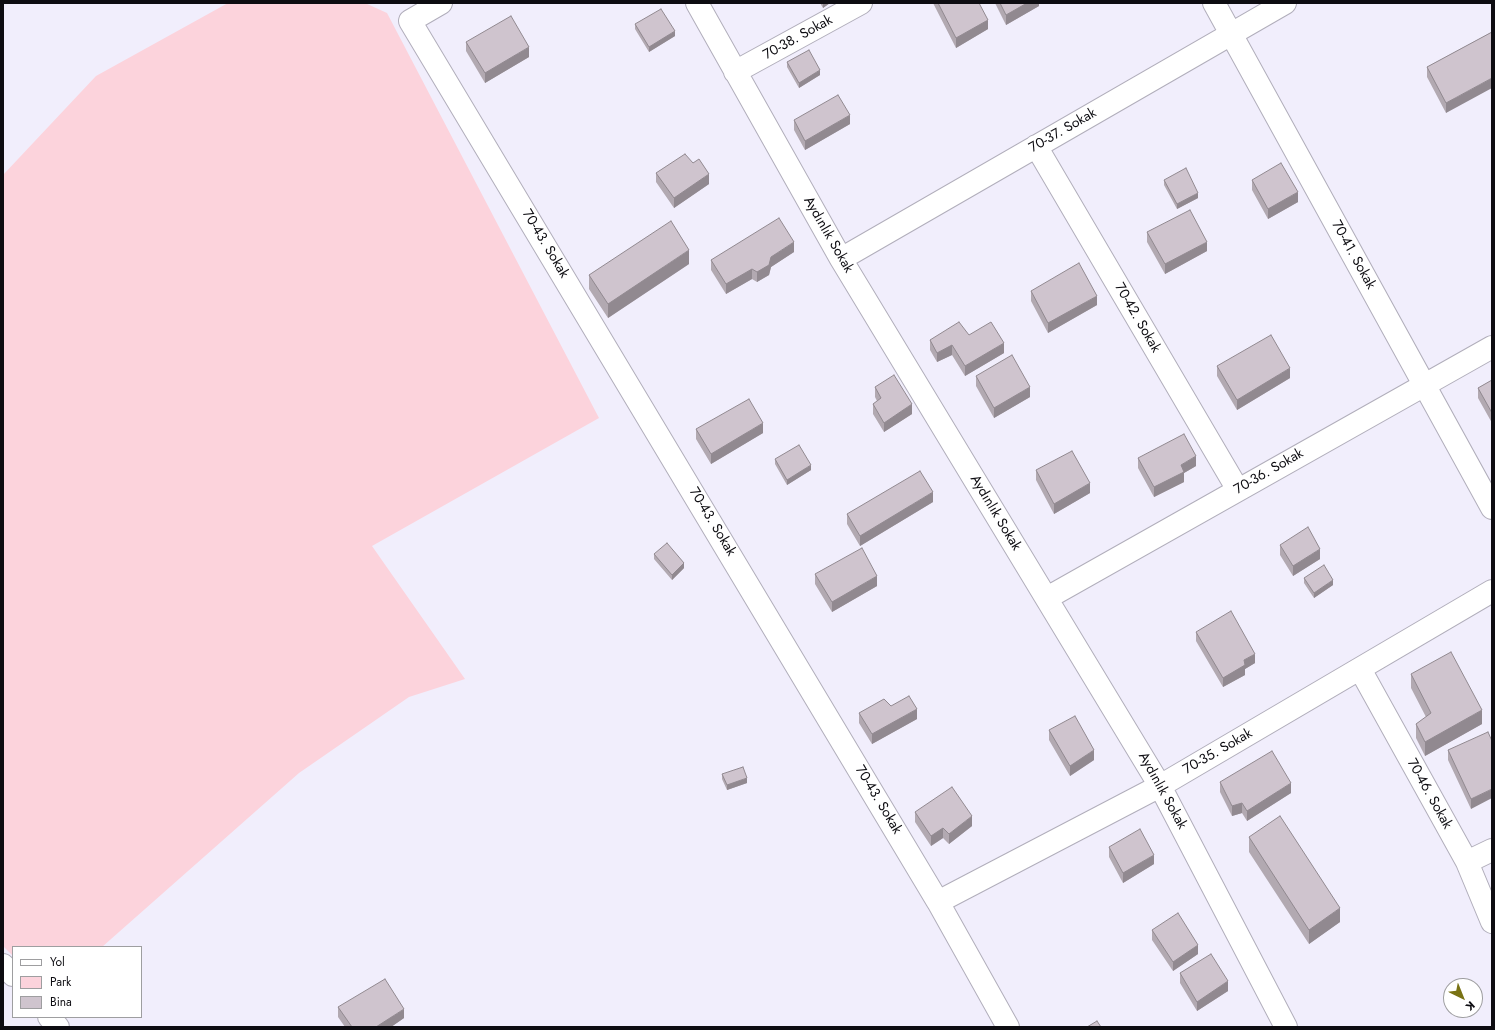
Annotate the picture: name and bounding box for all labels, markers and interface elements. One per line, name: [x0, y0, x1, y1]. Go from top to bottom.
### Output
street label: 70-38. Sokak: [760, 12, 836, 64]
street label: 70-37. Sokak: [1026, 105, 1100, 157]
street label: Aydınlık Sokak: [799, 194, 857, 276]
street label: 70-43. Sokak: [518, 207, 572, 281]
street label: 70-41. Sokak: [1327, 218, 1379, 292]
street label: 70-42. Sokak: [1110, 280, 1164, 356]
street label: 70-36. Sokak: [1231, 445, 1307, 499]
street label: Aydınlık Sokak: [966, 472, 1024, 554]
street label: 70-43. Sokak: [685, 485, 739, 559]
street label: 70-35. Sokak: [1180, 725, 1256, 779]
street label: Aydınlık Sokak: [1134, 750, 1190, 832]
street label: 70-46. Sokak: [1403, 756, 1455, 832]
street label: 70-43. Sokak: [851, 763, 905, 837]
legend: [12, 946, 142, 1018]
text: Yol: [50, 953, 65, 971]
text: Park: [50, 973, 71, 991]
north arrow: [1443, 978, 1483, 1018]
text: Bina: [50, 993, 72, 1011]
text: K: [1462, 998, 1479, 1015]

